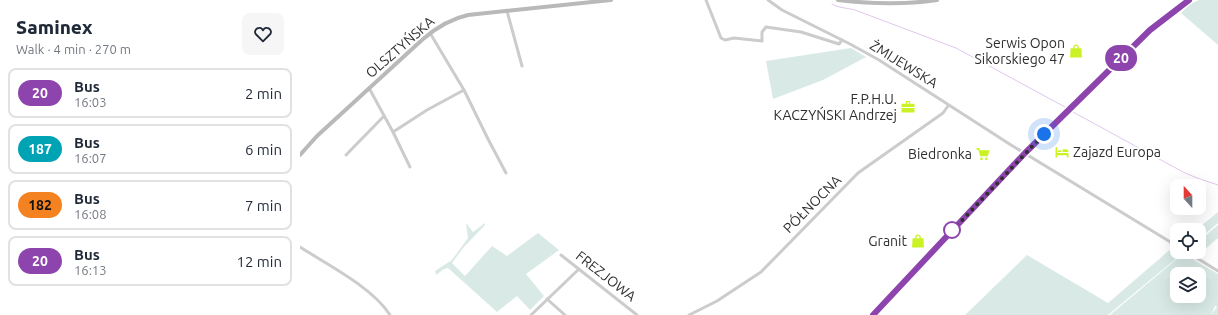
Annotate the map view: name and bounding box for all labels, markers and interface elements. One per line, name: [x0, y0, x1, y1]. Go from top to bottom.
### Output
street label: OLSZTYŃSKA: [362, 12, 437, 81]
button: heart: [242, 13, 284, 55]
text: Saminex: [16, 16, 92, 38]
place label: Serwis Opon Sikorskiego 47: [974, 35, 1065, 67]
street label: ŻMIJEWSKA: [867, 37, 941, 91]
text: Walk · 4 min · 270 m: [16, 42, 131, 56]
shop icon: Serwis Opon Sikorskiego 47: [1068, 43, 1084, 59]
line badge: 20: [1103, 45, 1139, 71]
text: 20: [1113, 50, 1129, 66]
text: Bus: [74, 78, 100, 95]
text: 20: [32, 85, 48, 101]
text: 2 min: [245, 85, 282, 102]
place label: F.P.H.U. KACZYŃSKI Andrzej: [773, 91, 897, 123]
text: 16:03: [74, 95, 107, 109]
office icon: F.P.H.U. KACZYŃSKI Andrzej: [900, 99, 916, 115]
your location: [1034, 124, 1054, 144]
text: Bus: [74, 134, 100, 151]
text: 187: [28, 141, 52, 157]
text: 6 min: [245, 141, 282, 158]
hotel icon: Zajazd Europa: [1054, 144, 1070, 160]
place label: Zajazd Europa: [1073, 144, 1161, 160]
place label: Biedronka: [908, 146, 972, 162]
supermarket icon: Biedronka: [975, 146, 991, 162]
text: 16:07: [74, 151, 107, 165]
street label: PÓŁNOCNA: [779, 171, 844, 236]
north arrow: [1170, 179, 1206, 215]
map controls: [1170, 179, 1206, 303]
text: Bus: [74, 190, 100, 207]
text: 182: [28, 197, 52, 213]
text: 7 min: [245, 197, 282, 214]
text: 16:08: [74, 207, 107, 221]
unlabelled marker: [943, 221, 961, 239]
button: locate: [1170, 223, 1206, 259]
place label: Granit: [868, 233, 907, 249]
shop icon: Granit: [910, 233, 926, 249]
text: Bus: [74, 246, 100, 263]
street label: FREZJOWA: [573, 248, 639, 304]
text: 20: [32, 253, 48, 269]
text: 12 min: [236, 253, 282, 270]
text: 16:13: [74, 263, 107, 277]
button: layers: [1170, 267, 1206, 303]

